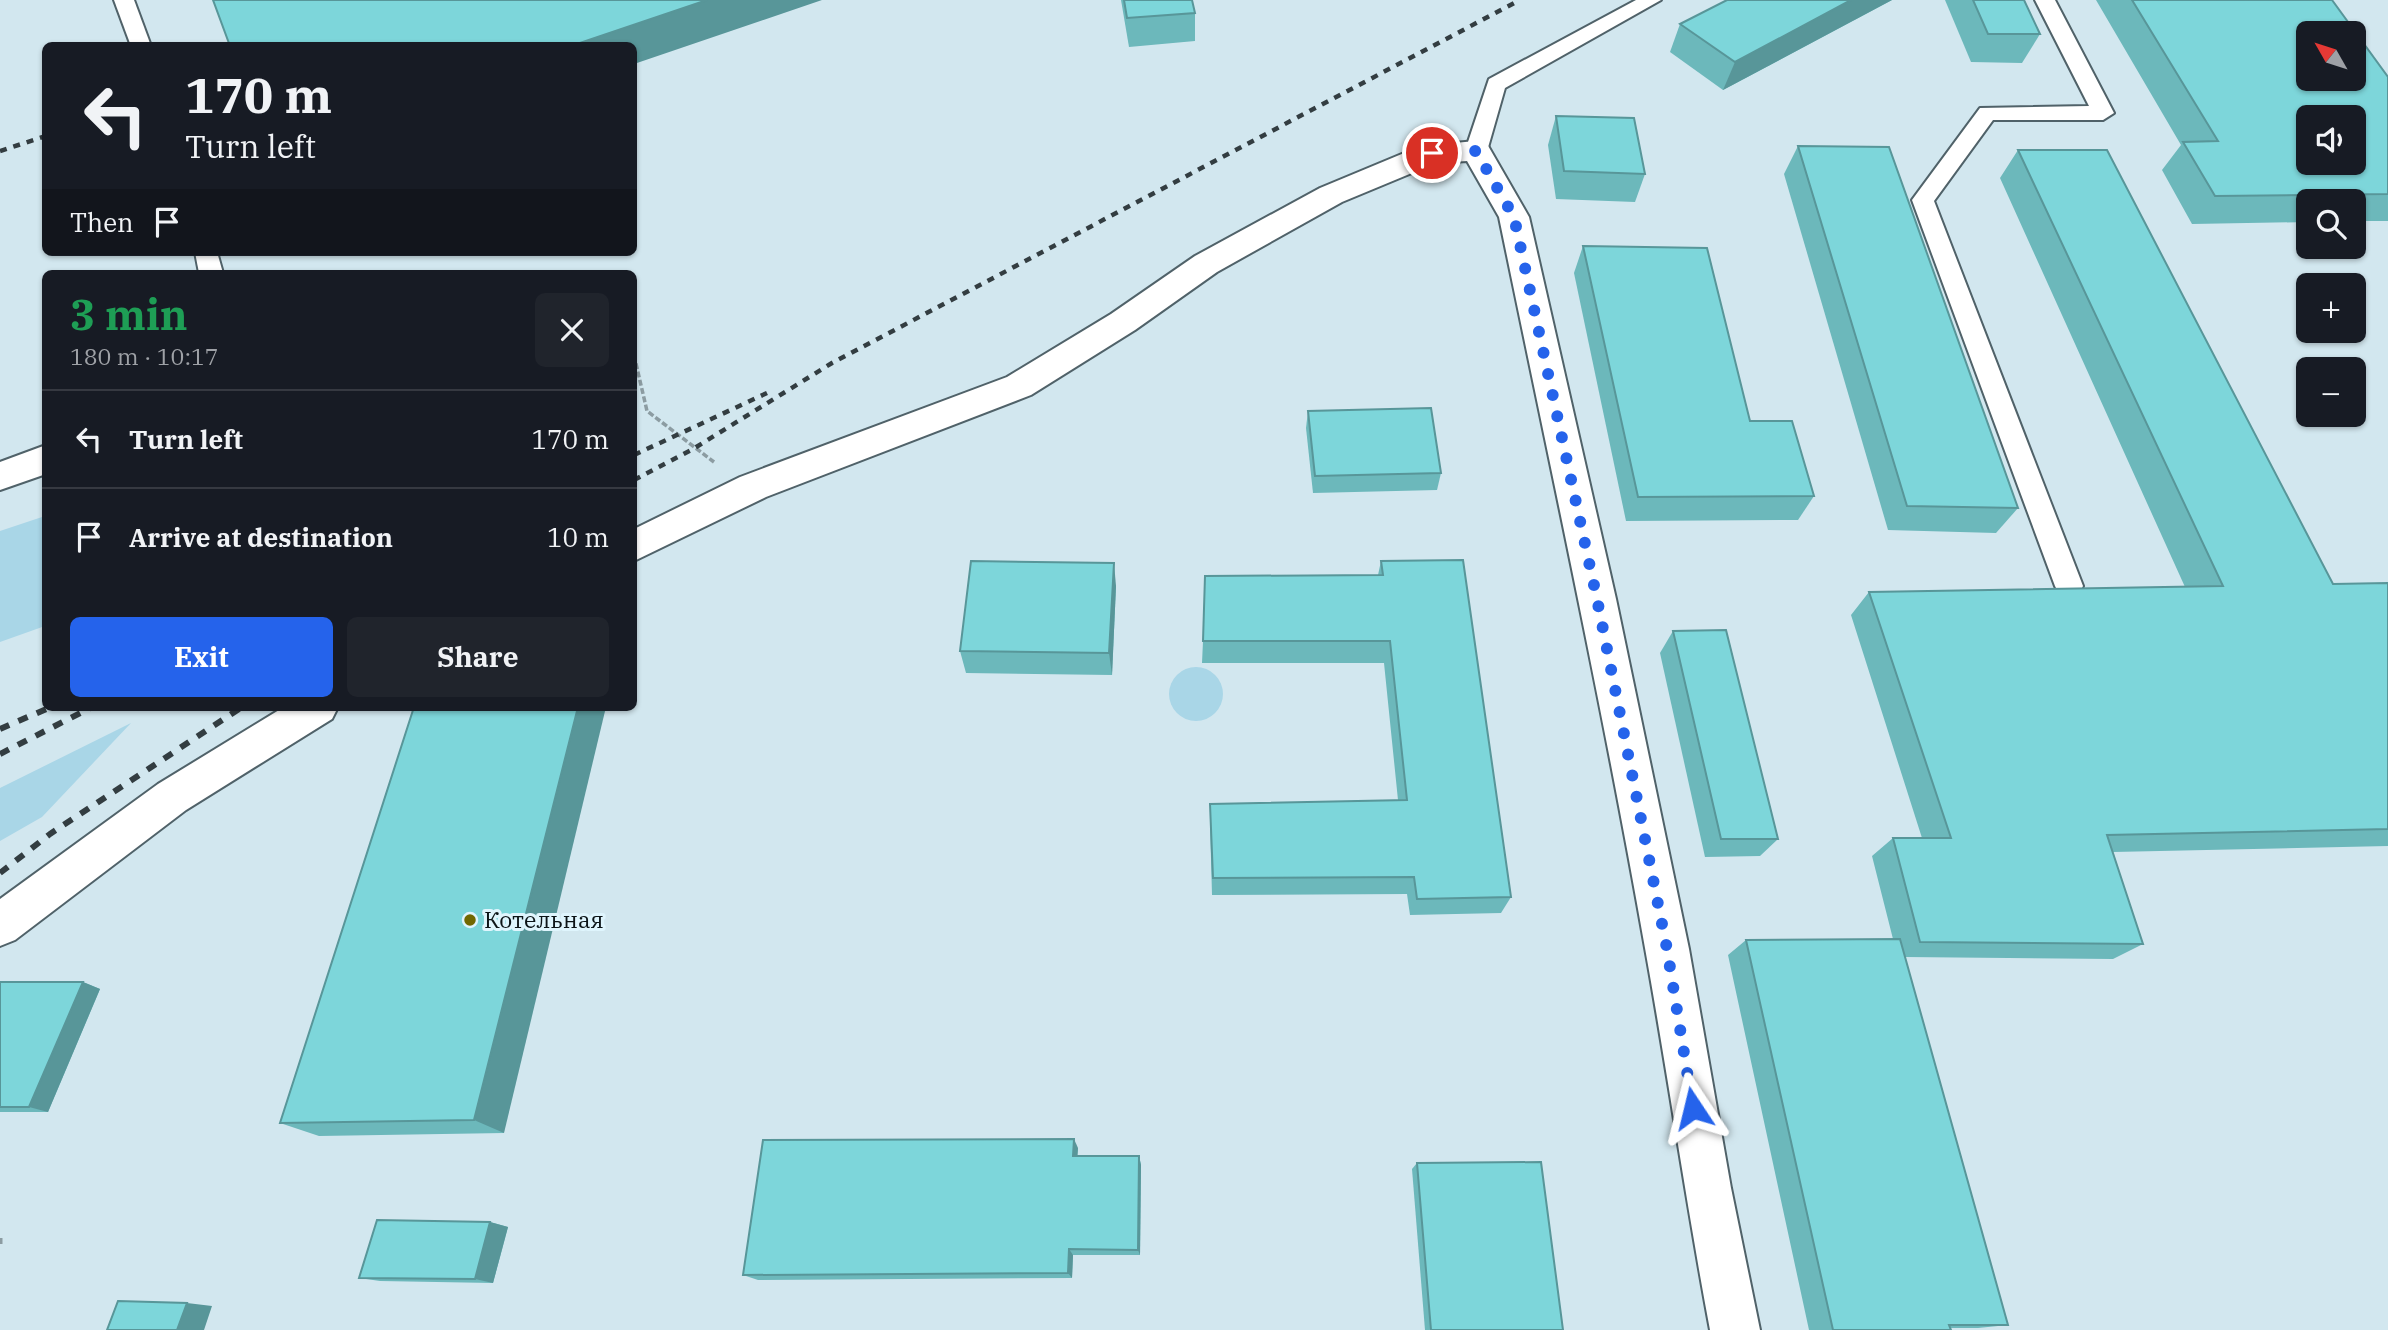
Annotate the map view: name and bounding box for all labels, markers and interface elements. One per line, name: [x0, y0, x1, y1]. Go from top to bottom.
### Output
north arrow: [2296, 21, 2366, 91]
map controls: [2296, 21, 2366, 427]
text: 170 m: [185, 63, 332, 126]
icon: left: [70, 70, 161, 161]
button: sound: [2296, 105, 2366, 175]
pin: [1402, 123, 1462, 183]
text: Turn left: [185, 125, 316, 167]
icon: arrive: [1413, 134, 1451, 172]
button: search: [2296, 189, 2366, 259]
icon: arrive: [148, 203, 186, 241]
text: Then: [70, 205, 134, 239]
button: +: [2296, 273, 2366, 343]
text: 3 min: [70, 287, 188, 342]
button: close: [535, 293, 609, 367]
text: 180 m · 10:17: [70, 341, 219, 371]
button: −: [2296, 357, 2366, 427]
icon: left: [70, 420, 108, 458]
text: Turn left: [129, 422, 243, 456]
text: 170 m: [531, 422, 609, 456]
icon: arrive: [70, 518, 108, 556]
text: Arrive at destination: [129, 520, 393, 554]
text: 10 m: [547, 520, 609, 554]
button: Exit: [70, 617, 333, 697]
button: Share: [347, 617, 609, 697]
place label: Котельная: [484, 904, 604, 934]
marker: Котельная: [462, 912, 478, 928]
position arrow: [1656, 1071, 1730, 1145]

